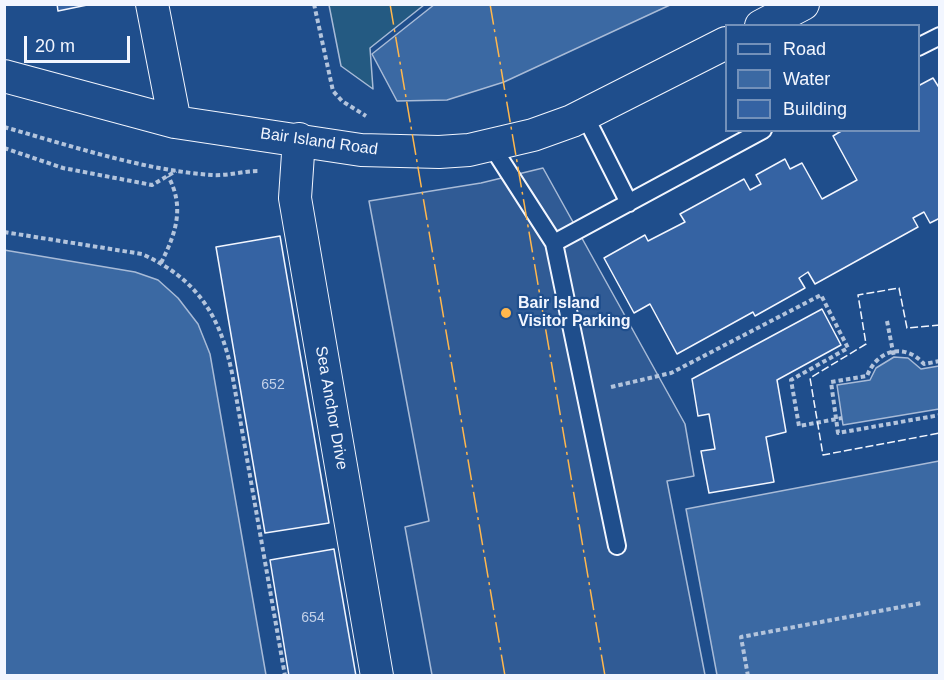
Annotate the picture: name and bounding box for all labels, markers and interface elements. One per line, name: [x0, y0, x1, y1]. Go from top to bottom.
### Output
scale bar: [27, 24, 134, 62]
legend: [725, 24, 920, 132]
text: 20 m: [35, 36, 75, 56]
text: Road: [783, 39, 826, 59]
text: Water: [783, 69, 830, 89]
text: Building: [783, 99, 847, 119]
street label: Bair Island Road: [259, 124, 379, 160]
place label: Bair Island Visitor Parking: [518, 294, 631, 332]
marker: Bair Island Visitor Parking: [499, 306, 513, 320]
street label: Sea Anchor Drive: [311, 345, 351, 471]
house number: 652: [261, 377, 285, 393]
house number: 654: [301, 610, 325, 626]

